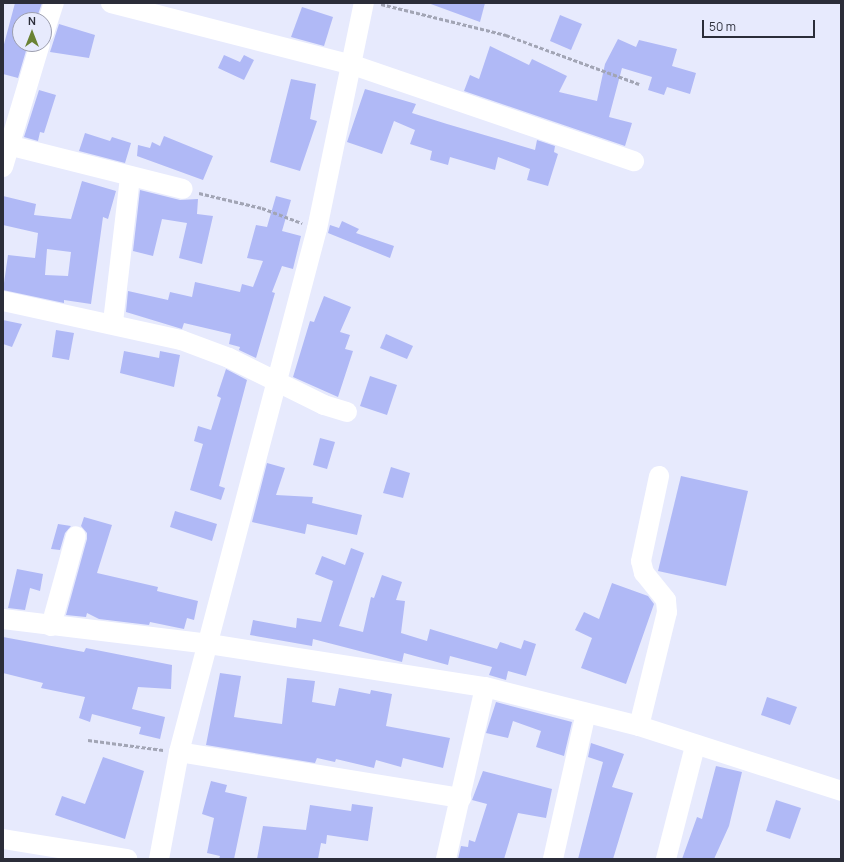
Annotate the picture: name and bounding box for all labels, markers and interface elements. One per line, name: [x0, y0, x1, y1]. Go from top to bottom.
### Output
north arrow: [12, 12, 52, 52]
scale bar: [704, 12, 817, 38]
text: N: [28, 13, 36, 28]
text: 50 m: [709, 18, 736, 35]

